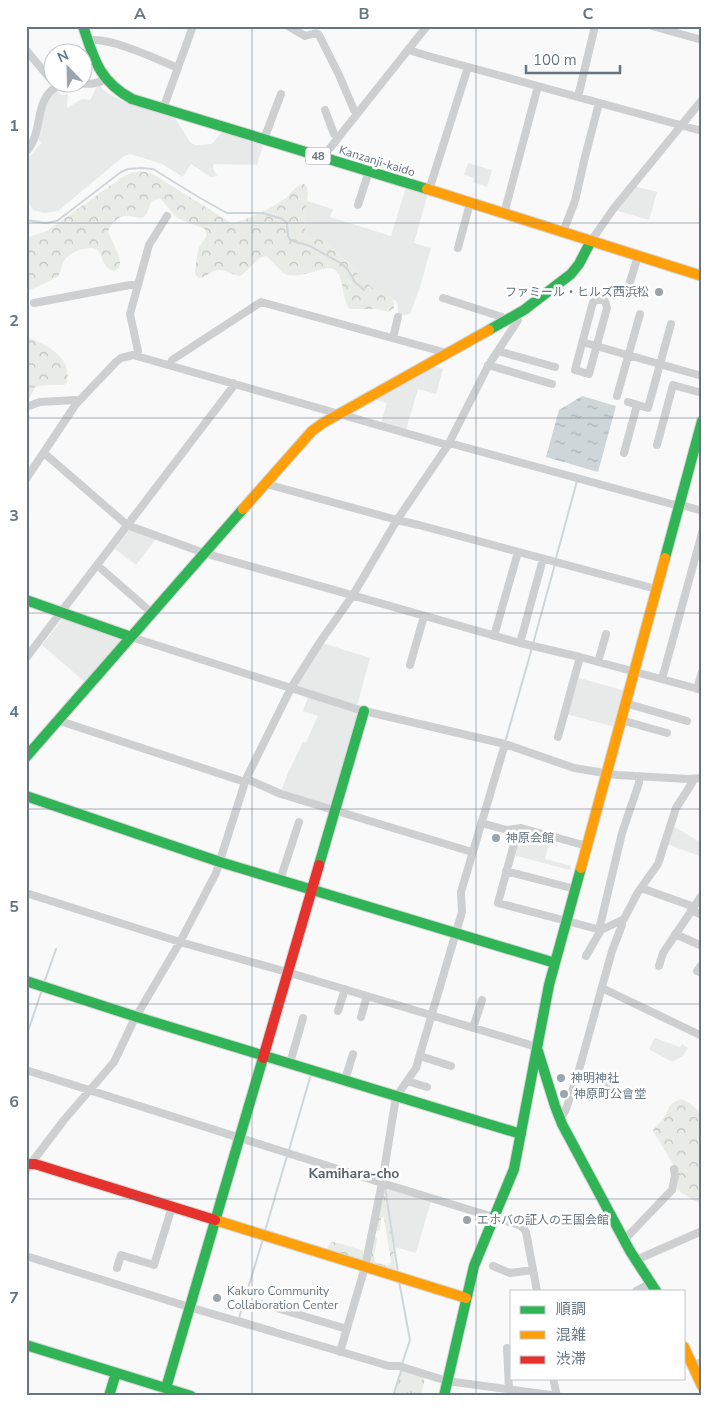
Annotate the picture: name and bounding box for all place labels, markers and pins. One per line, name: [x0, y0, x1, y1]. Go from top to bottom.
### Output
place label: ファミール・ヒルズ西浜松: [505, 284, 649, 300]
marker: ファミール・ヒルズ西浜松: [653, 286, 665, 298]
place label: 神原会館: [506, 830, 554, 846]
marker: 神原会館: [490, 832, 502, 844]
place label: 神明神社: [571, 1070, 619, 1086]
marker: 神明神社: [555, 1072, 567, 1084]
place label: 神原町公會堂: [574, 1086, 646, 1102]
marker: 神原町公會堂: [558, 1088, 570, 1100]
place label: エホバの証人の王国会館: [477, 1212, 609, 1228]
marker: エホバの証人の王国会館: [461, 1214, 473, 1226]
place label: Kakuro Community Collaboration Center: [227, 1283, 339, 1313]
marker: Kakuro Community Collaboration Center: [211, 1292, 223, 1304]

